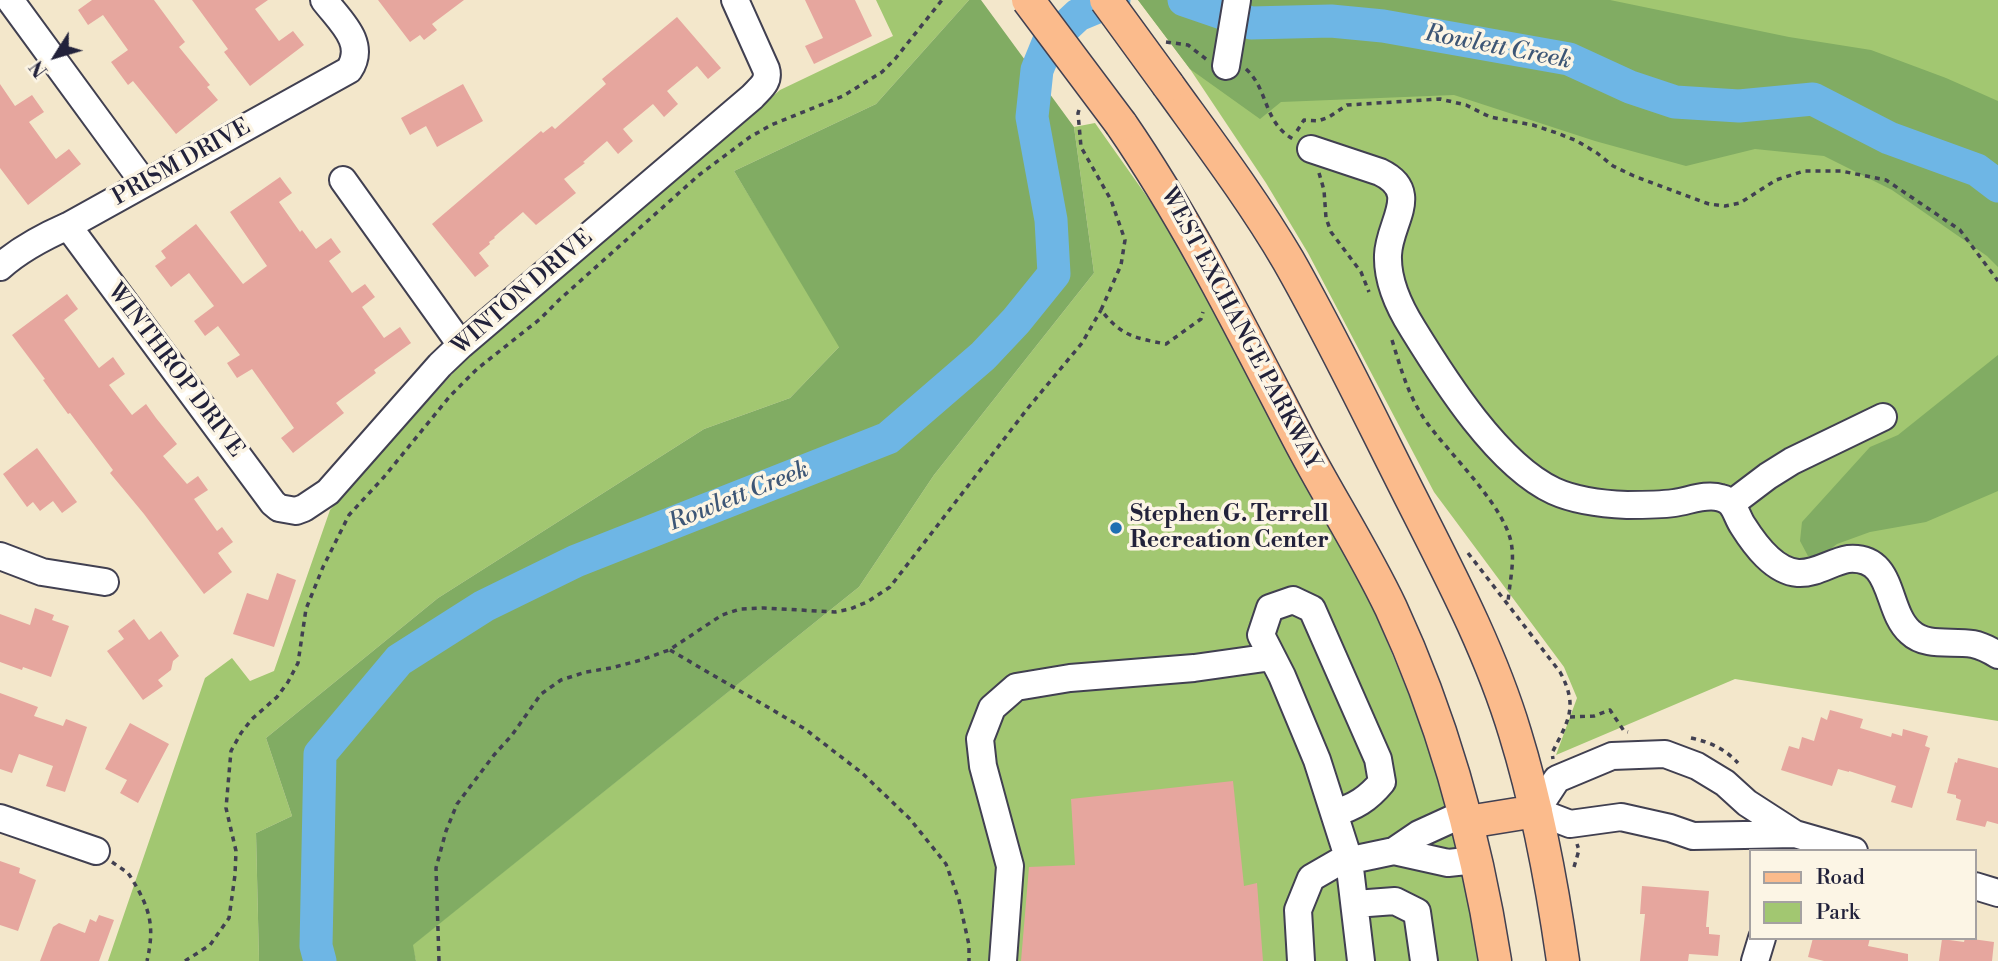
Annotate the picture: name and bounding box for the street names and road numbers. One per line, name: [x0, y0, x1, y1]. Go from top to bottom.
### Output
street label: PRISM DRIVE: [108, 114, 256, 212]
street label: WEST EXCHANGE PARKWAY: [1154, 183, 1326, 475]
street label: WINTON DRIVE: [447, 224, 599, 362]
street label: WINTHROP DRIVE: [101, 279, 249, 463]

